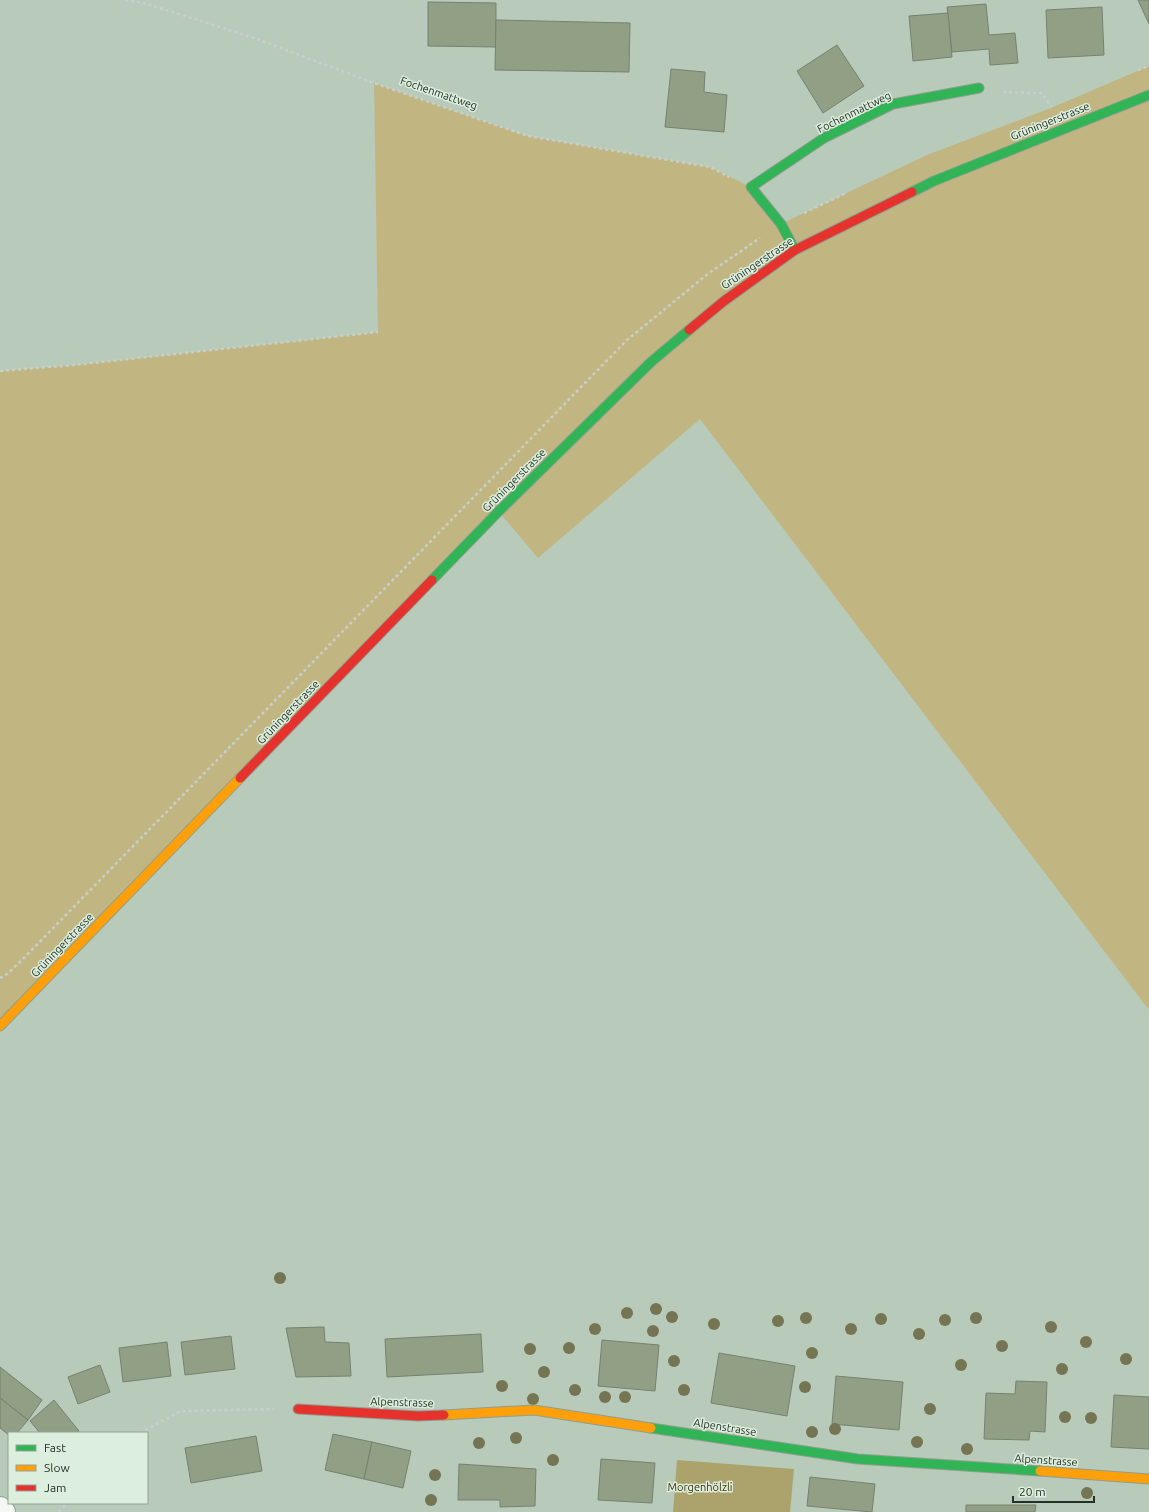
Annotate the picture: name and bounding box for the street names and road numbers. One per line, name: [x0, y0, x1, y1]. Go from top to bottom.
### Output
street label: Fochenmattweg: [399, 74, 479, 112]
street label: Fochenmattweg: [815, 89, 893, 135]
street label: Grüningerstrasse: [1009, 100, 1091, 142]
street label: Grüningerstrasse: [719, 235, 795, 291]
street label: Grüningerstrasse: [480, 446, 548, 514]
street label: Grüningerstrasse: [254, 678, 322, 746]
street label: Grüningerstrasse: [28, 911, 96, 979]
street label: Alpenstrasse: [370, 1395, 434, 1409]
street label: Alpenstrasse: [693, 1416, 757, 1438]
street label: Alpenstrasse: [1014, 1452, 1078, 1468]

